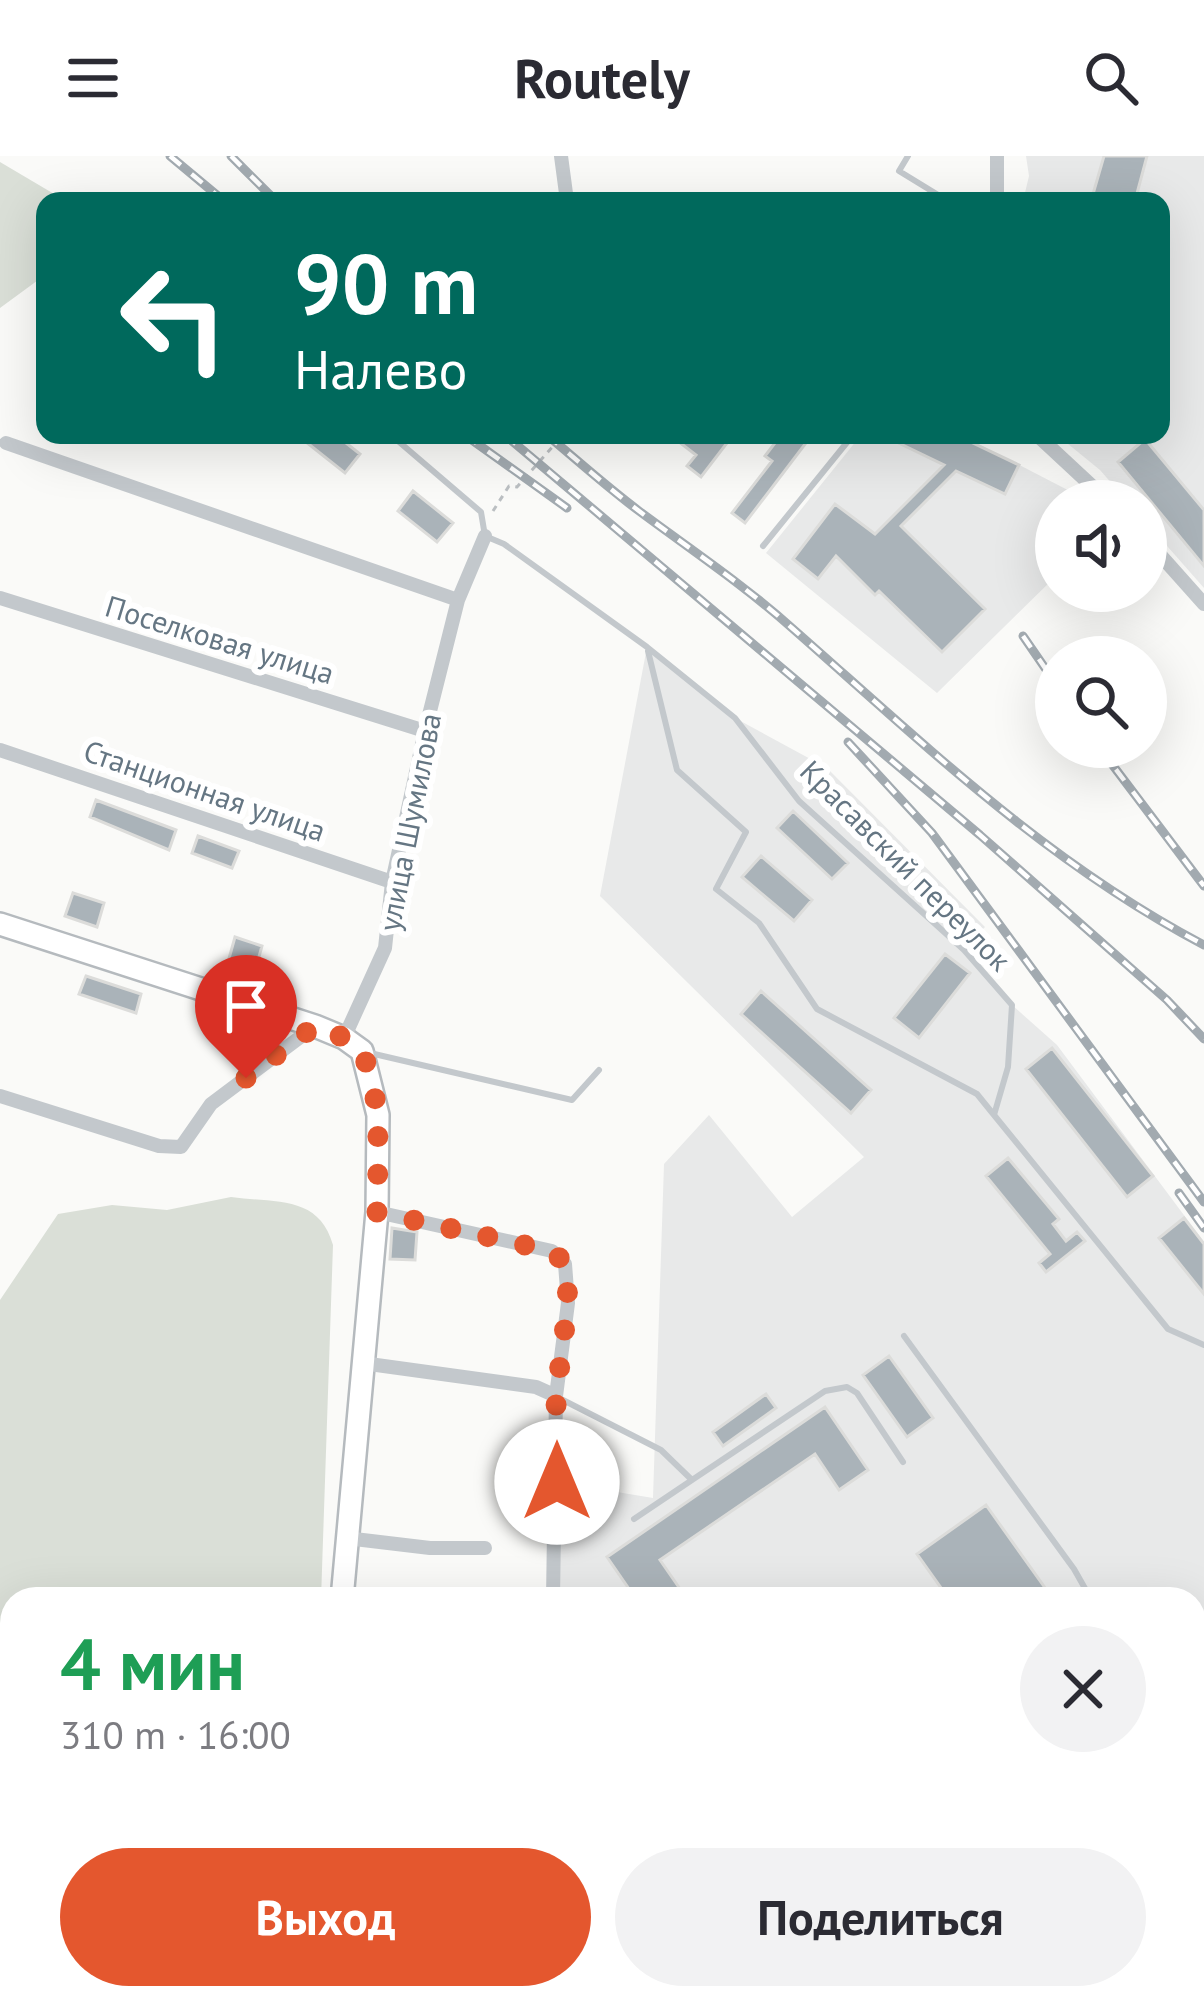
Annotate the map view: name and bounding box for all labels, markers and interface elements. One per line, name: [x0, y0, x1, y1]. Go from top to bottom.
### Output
text: Routely: [514, 43, 690, 113]
icon: menu: [60, 45, 126, 111]
icon: search: [1078, 45, 1144, 111]
text: 90 m: [294, 228, 478, 337]
icon: left: [96, 240, 252, 396]
text: Налево: [294, 334, 468, 404]
map controls: [1035, 480, 1167, 768]
button: sound: [1035, 480, 1167, 612]
street label: Поселковая улица: [101, 586, 339, 692]
button: search: [1035, 636, 1167, 768]
street label: улица Шумилова: [369, 710, 449, 934]
street label: Станционная улица: [79, 730, 331, 850]
street label: Красавский переулок: [792, 751, 1020, 979]
pin: [195, 955, 297, 1078]
icon: arrive: [213, 973, 279, 1039]
position arrow: [494, 1419, 620, 1545]
text: 4 мин: [60, 1617, 245, 1710]
button: close: [1020, 1626, 1146, 1752]
text: 310 m · 16:00: [60, 1709, 291, 1760]
button: Выход: [60, 1848, 591, 1986]
button: Поделиться: [615, 1848, 1146, 1986]

